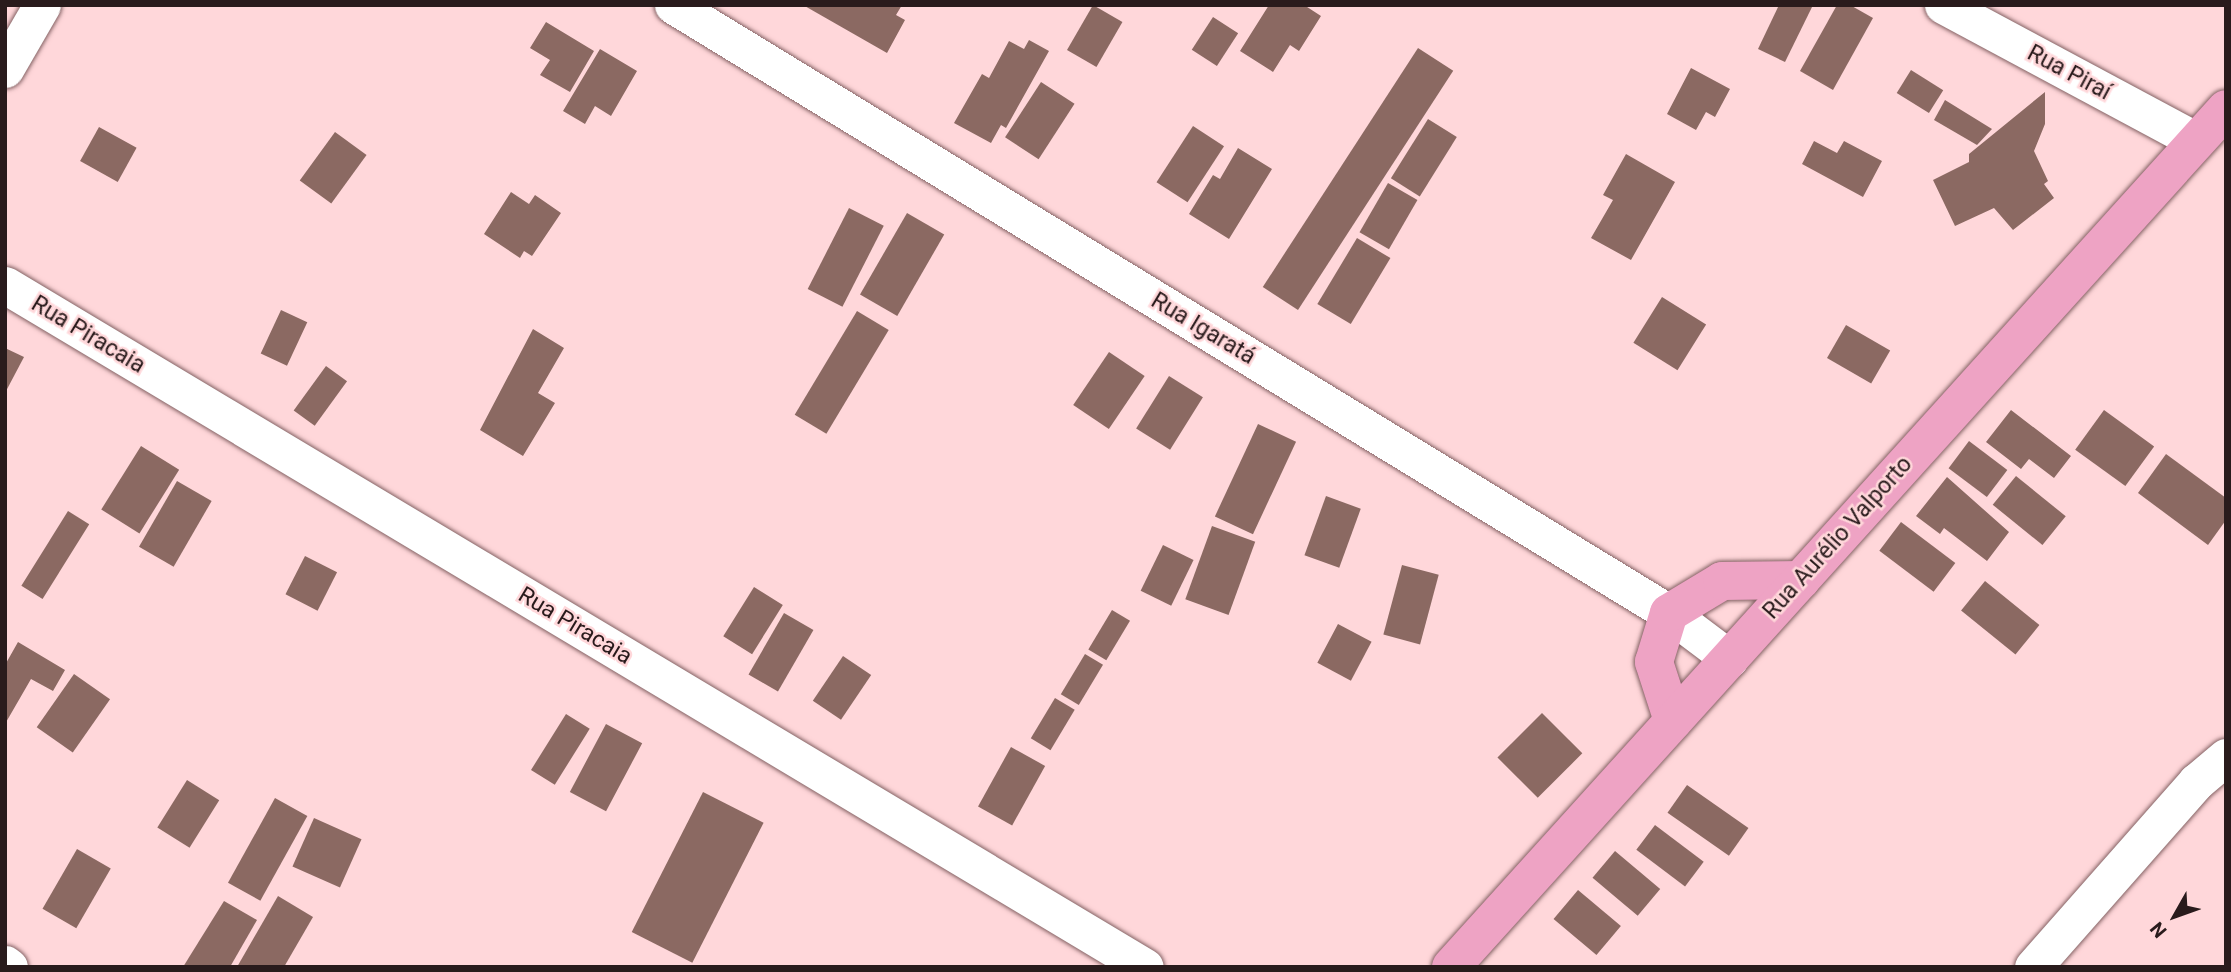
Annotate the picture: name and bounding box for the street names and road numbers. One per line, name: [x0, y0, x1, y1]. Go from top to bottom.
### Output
street label: Rua Piraí: [2022, 40, 2116, 106]
street label: Rua Igaratá: [1146, 287, 1260, 371]
street label: Rua Piracaia: [26, 290, 150, 380]
street label: Rua Aurélio Valporto: [1758, 451, 1918, 625]
street label: Rua Piracaia: [513, 581, 637, 671]

